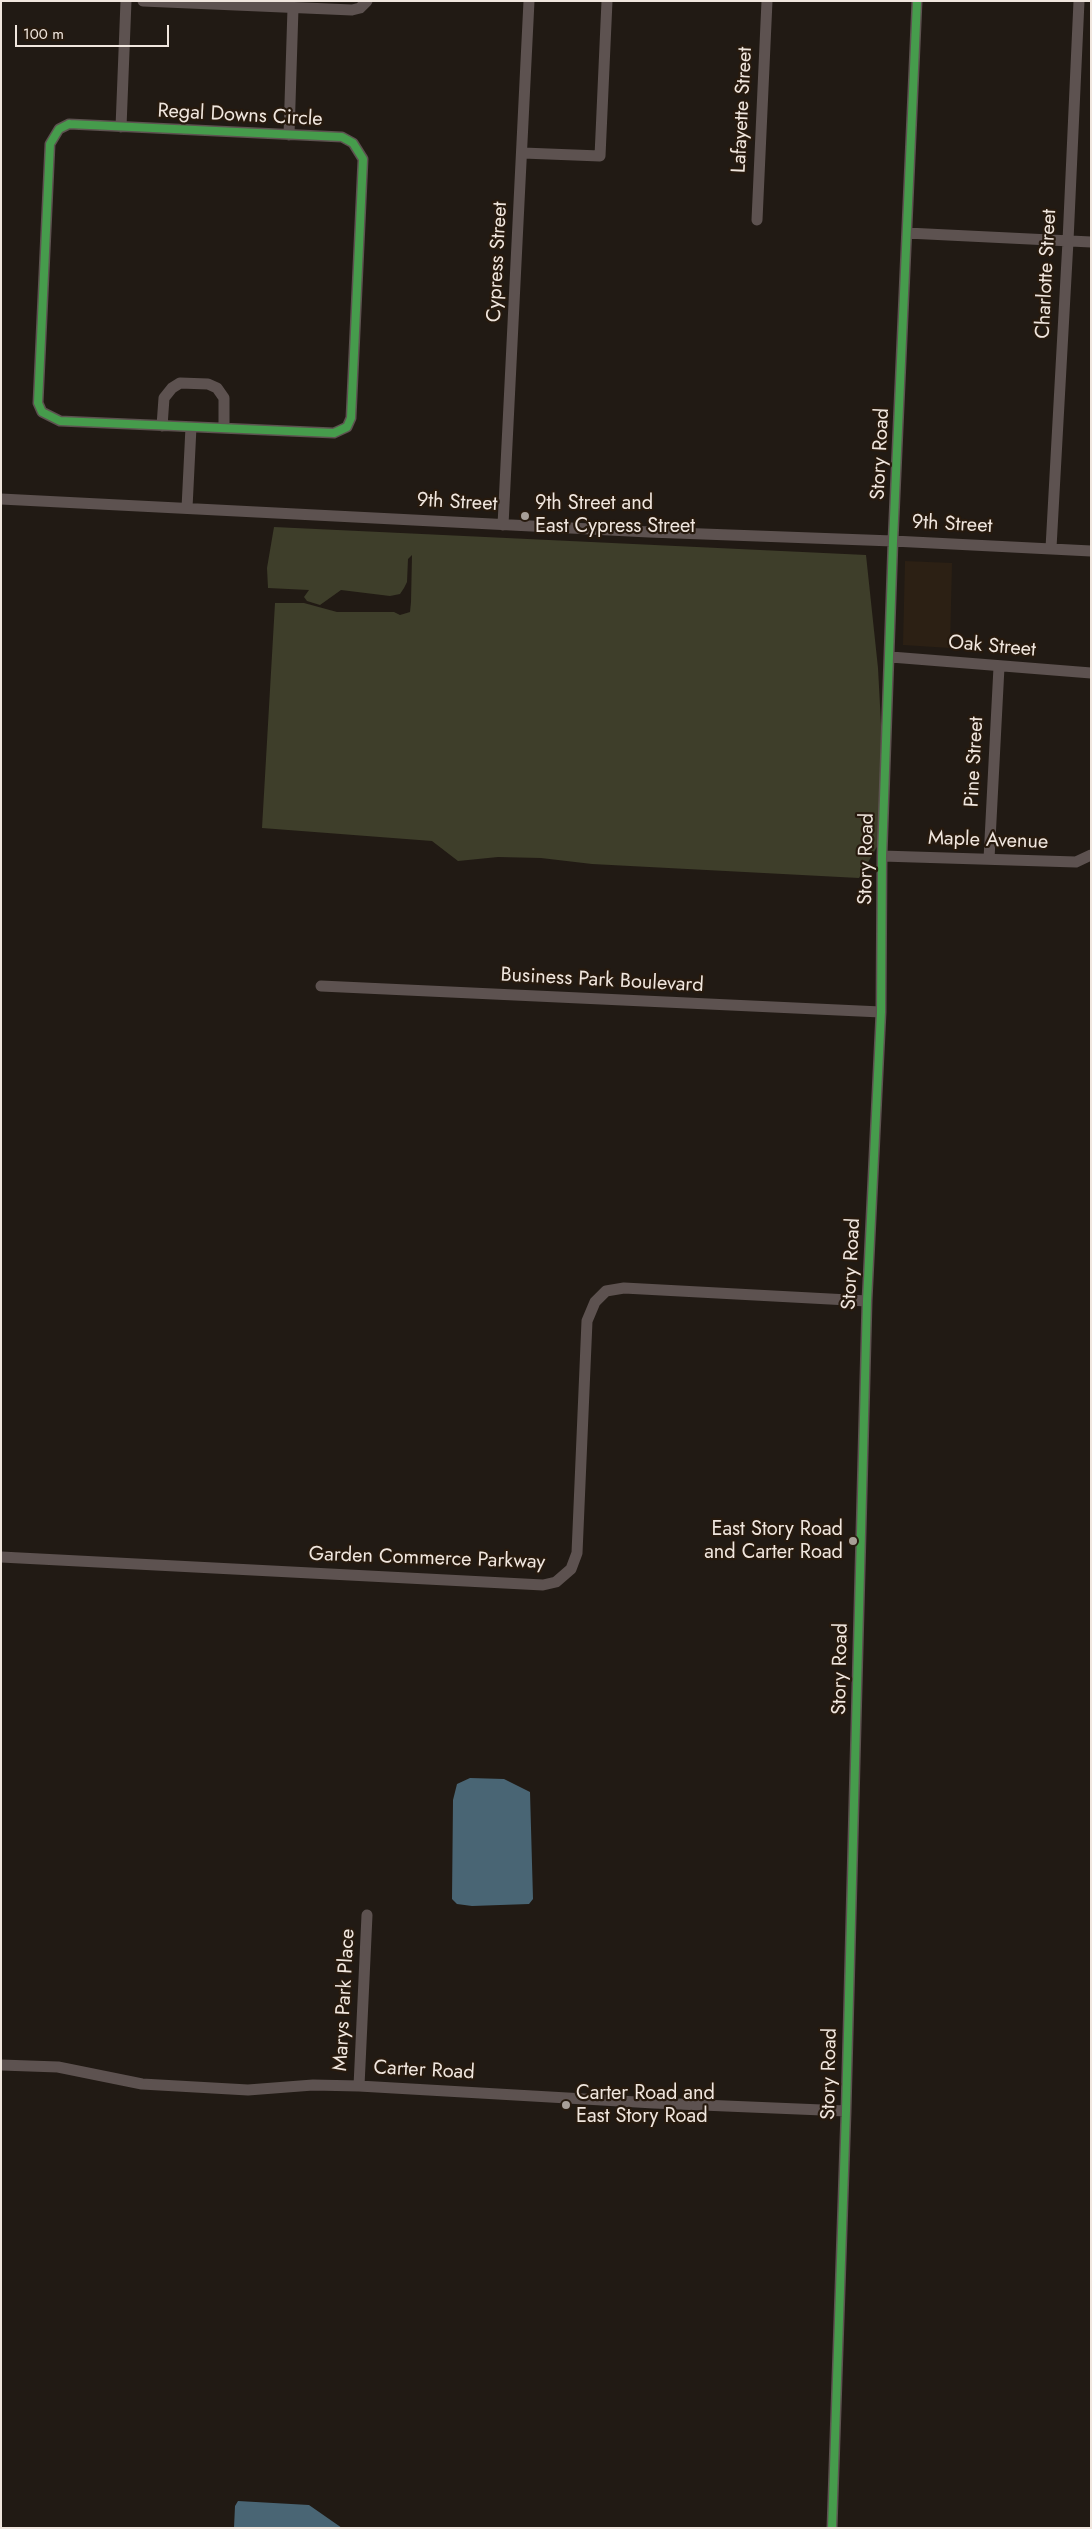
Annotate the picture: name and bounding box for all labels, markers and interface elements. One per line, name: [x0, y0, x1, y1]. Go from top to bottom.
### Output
scale bar: [18, 15, 171, 47]
text: 100 m: [23, 23, 64, 45]
street label: Lafayette Street: [728, 46, 758, 174]
street label: Regal Downs Circle: [157, 100, 323, 132]
street label: Cypress Street: [483, 201, 513, 323]
street label: Charlotte Street: [1032, 209, 1062, 339]
street label: Story Road: [867, 407, 895, 501]
street label: 9th Street: [416, 489, 498, 517]
place label: 9th Street and East Cypress Street: [535, 492, 695, 539]
marker: 9th Street and East Cypress Street: [519, 510, 531, 522]
street label: 9th Street: [911, 511, 993, 539]
street label: Oak Street: [947, 631, 1037, 663]
street label: Pine Street: [961, 716, 989, 808]
street label: Story Road: [854, 813, 880, 905]
street label: Maple Avenue: [927, 827, 1049, 855]
street label: Business Park Boulevard: [500, 964, 704, 998]
street label: Story Road: [838, 1217, 866, 1311]
place label: East Story Road and Carter Road: [704, 1518, 843, 1565]
marker: East Story Road and Carter Road: [847, 1535, 859, 1547]
street label: Garden Commerce Parkway: [308, 1543, 546, 1575]
street label: Story Road: [828, 1623, 854, 1715]
street label: Marys Park Place: [329, 1928, 361, 2072]
street label: Story Road: [817, 2028, 843, 2120]
street label: Carter Road: [373, 2056, 475, 2086]
place label: Carter Road and East Story Road: [576, 2082, 715, 2129]
marker: Carter Road and East Story Road: [560, 2099, 572, 2111]

